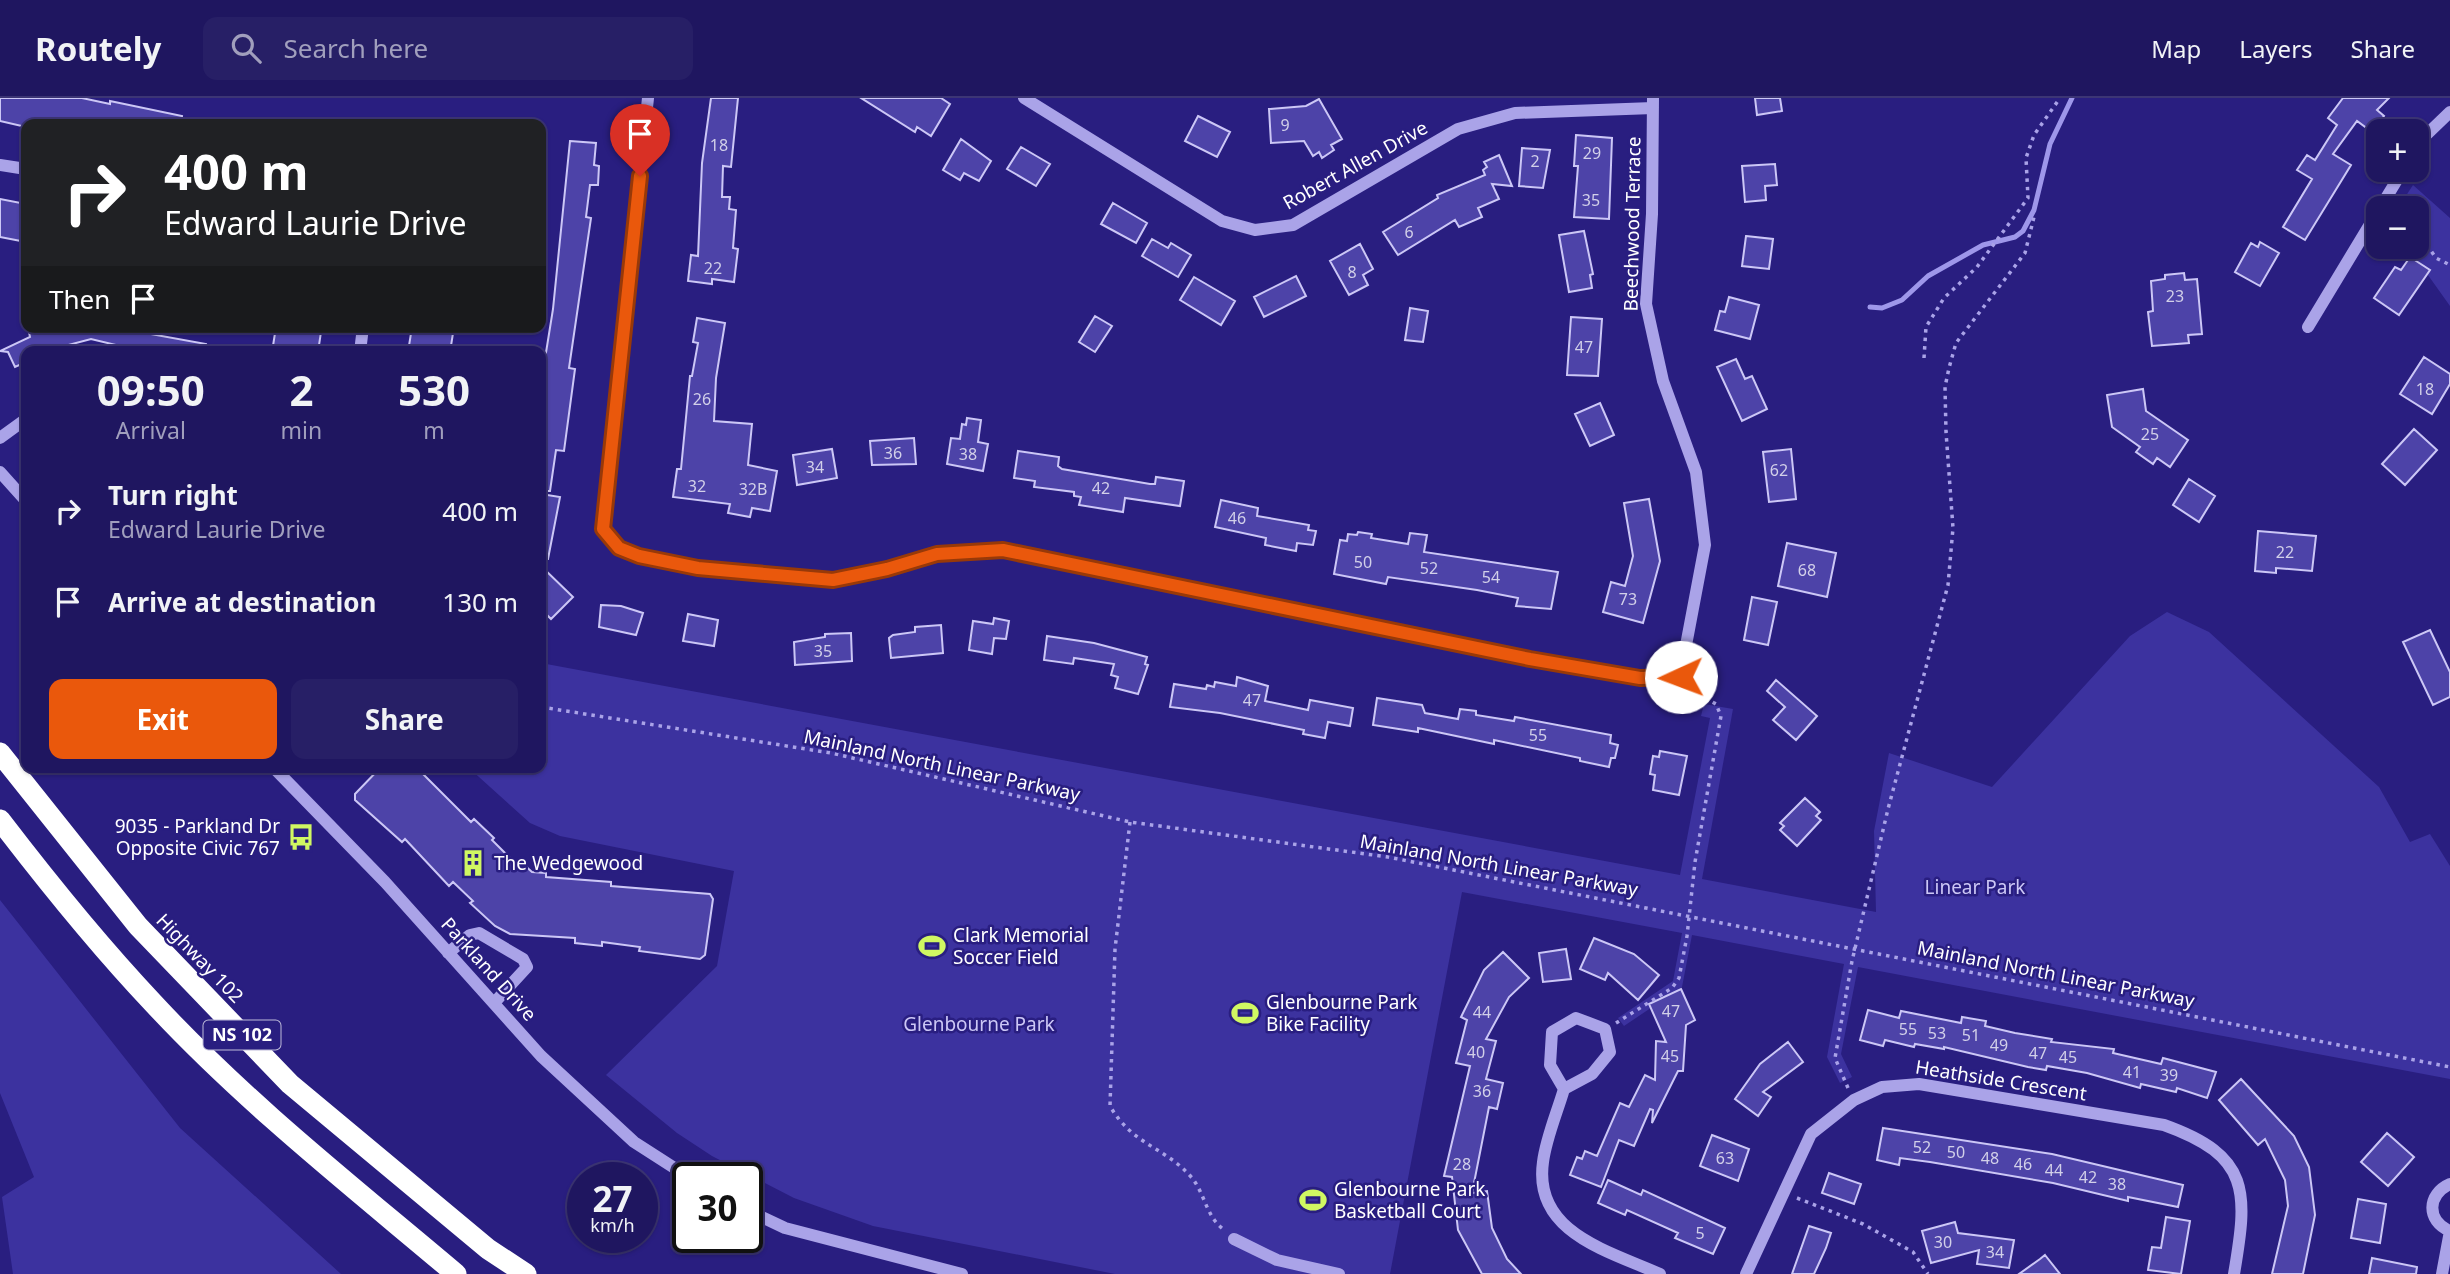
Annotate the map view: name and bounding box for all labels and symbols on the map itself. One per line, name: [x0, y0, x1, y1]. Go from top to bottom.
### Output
pin: [610, 104, 670, 176]
street label: Robert Allen Drive: [1278, 114, 1432, 216]
house number: 9: [1280, 114, 1290, 136]
house number: 18: [710, 134, 728, 156]
street label: Beechwood Terrace: [1617, 136, 1647, 312]
house number: 29: [1583, 142, 1601, 164]
house number: 2: [1530, 150, 1540, 172]
house number: 35: [1582, 189, 1600, 211]
house number: 6: [1404, 221, 1414, 243]
house number: 22: [704, 257, 722, 279]
house number: 8: [1347, 261, 1357, 283]
house number: 23: [2166, 285, 2184, 307]
house number: 47: [1575, 336, 1593, 358]
house number: 18: [2416, 378, 2434, 400]
house number: 26: [693, 388, 711, 410]
house number: 25: [2141, 423, 2159, 445]
house number: 36: [884, 442, 902, 464]
house number: 38: [959, 443, 977, 465]
house number: 34: [806, 456, 824, 478]
house number: 62: [1770, 459, 1788, 481]
house number: 32: [688, 475, 706, 497]
house number: 42: [1092, 477, 1110, 499]
house number: 32B: [739, 478, 767, 500]
house number: 46: [1228, 507, 1246, 529]
house number: 22: [2276, 541, 2294, 563]
house number: 50: [1354, 551, 1372, 573]
house number: 52: [1420, 557, 1438, 579]
house number: 68: [1798, 559, 1816, 581]
house number: 54: [1482, 566, 1500, 588]
house number: 73: [1619, 588, 1637, 610]
house number: 35: [814, 640, 832, 662]
position arrow: [1644, 640, 1718, 714]
house number: 47: [1243, 689, 1261, 711]
street label: Mainland North Linear Parkway: [801, 723, 1083, 807]
house number: 55: [1529, 724, 1547, 746]
place label: 9035 - Parkland Dr Opposite Civic 767: [115, 813, 280, 861]
bus stop icon: 9035 - Parkland Dr Opposite Civic 767: [286, 822, 316, 852]
street label: Mainland North Linear Parkway: [1358, 828, 1640, 902]
building icon: The Wedgewood: [458, 848, 488, 878]
place label: The Wedgewood: [494, 850, 643, 876]
park label: Linear Park: [1925, 874, 2025, 900]
street label: Highway 102: [151, 908, 249, 1008]
street label: Parkland Drive: [435, 912, 543, 1026]
place label: Clark Memorial Soccer Field: [953, 922, 1089, 970]
sports icon: Clark Memorial Soccer Field: [917, 931, 947, 961]
street label: Mainland North Linear Parkway: [1915, 934, 2197, 1014]
place label: Glenbourne Park Bike Facility: [1266, 989, 1418, 1037]
sports icon: Glenbourne Park Bike Facility: [1230, 998, 1260, 1028]
house number: 47: [1662, 1000, 1680, 1022]
house number: 44: [1473, 1001, 1491, 1023]
park label: Glenbourne Park: [903, 1011, 1055, 1037]
house number: 55: [1899, 1018, 1917, 1040]
road number: NS 102: [204, 1020, 280, 1050]
house number: 53: [1928, 1022, 1946, 1044]
house number: 51: [1962, 1024, 1980, 1046]
house number: 49: [1990, 1034, 2008, 1056]
house number: 40: [1467, 1041, 1485, 1063]
house number: 47: [2029, 1042, 2047, 1064]
house number: 45: [1661, 1045, 1679, 1067]
house number: 45: [2059, 1046, 2077, 1068]
street label: Heathside Crescent: [1913, 1054, 2089, 1106]
house number: 41: [2123, 1061, 2141, 1083]
house number: 39: [2160, 1064, 2178, 1086]
house number: 36: [1473, 1080, 1491, 1102]
house number: 52: [1913, 1136, 1931, 1158]
house number: 50: [1947, 1141, 1965, 1163]
house number: 63: [1716, 1147, 1734, 1169]
house number: 48: [1981, 1147, 1999, 1169]
house number: 28: [1453, 1153, 1471, 1175]
house number: 46: [2014, 1153, 2032, 1175]
house number: 44: [2045, 1159, 2063, 1181]
speed limit sign: 30: [672, 1162, 763, 1253]
house number: 42: [2079, 1166, 2097, 1188]
house number: 38: [2108, 1173, 2126, 1195]
place label: Glenbourne Park Basketball Court: [1334, 1176, 1486, 1224]
sports icon: Glenbourne Park Basketball Court: [1298, 1185, 1328, 1215]
house number: 5: [1695, 1222, 1705, 1244]
house number: 30: [1934, 1231, 1952, 1253]
house number: 34: [1986, 1241, 2004, 1263]

